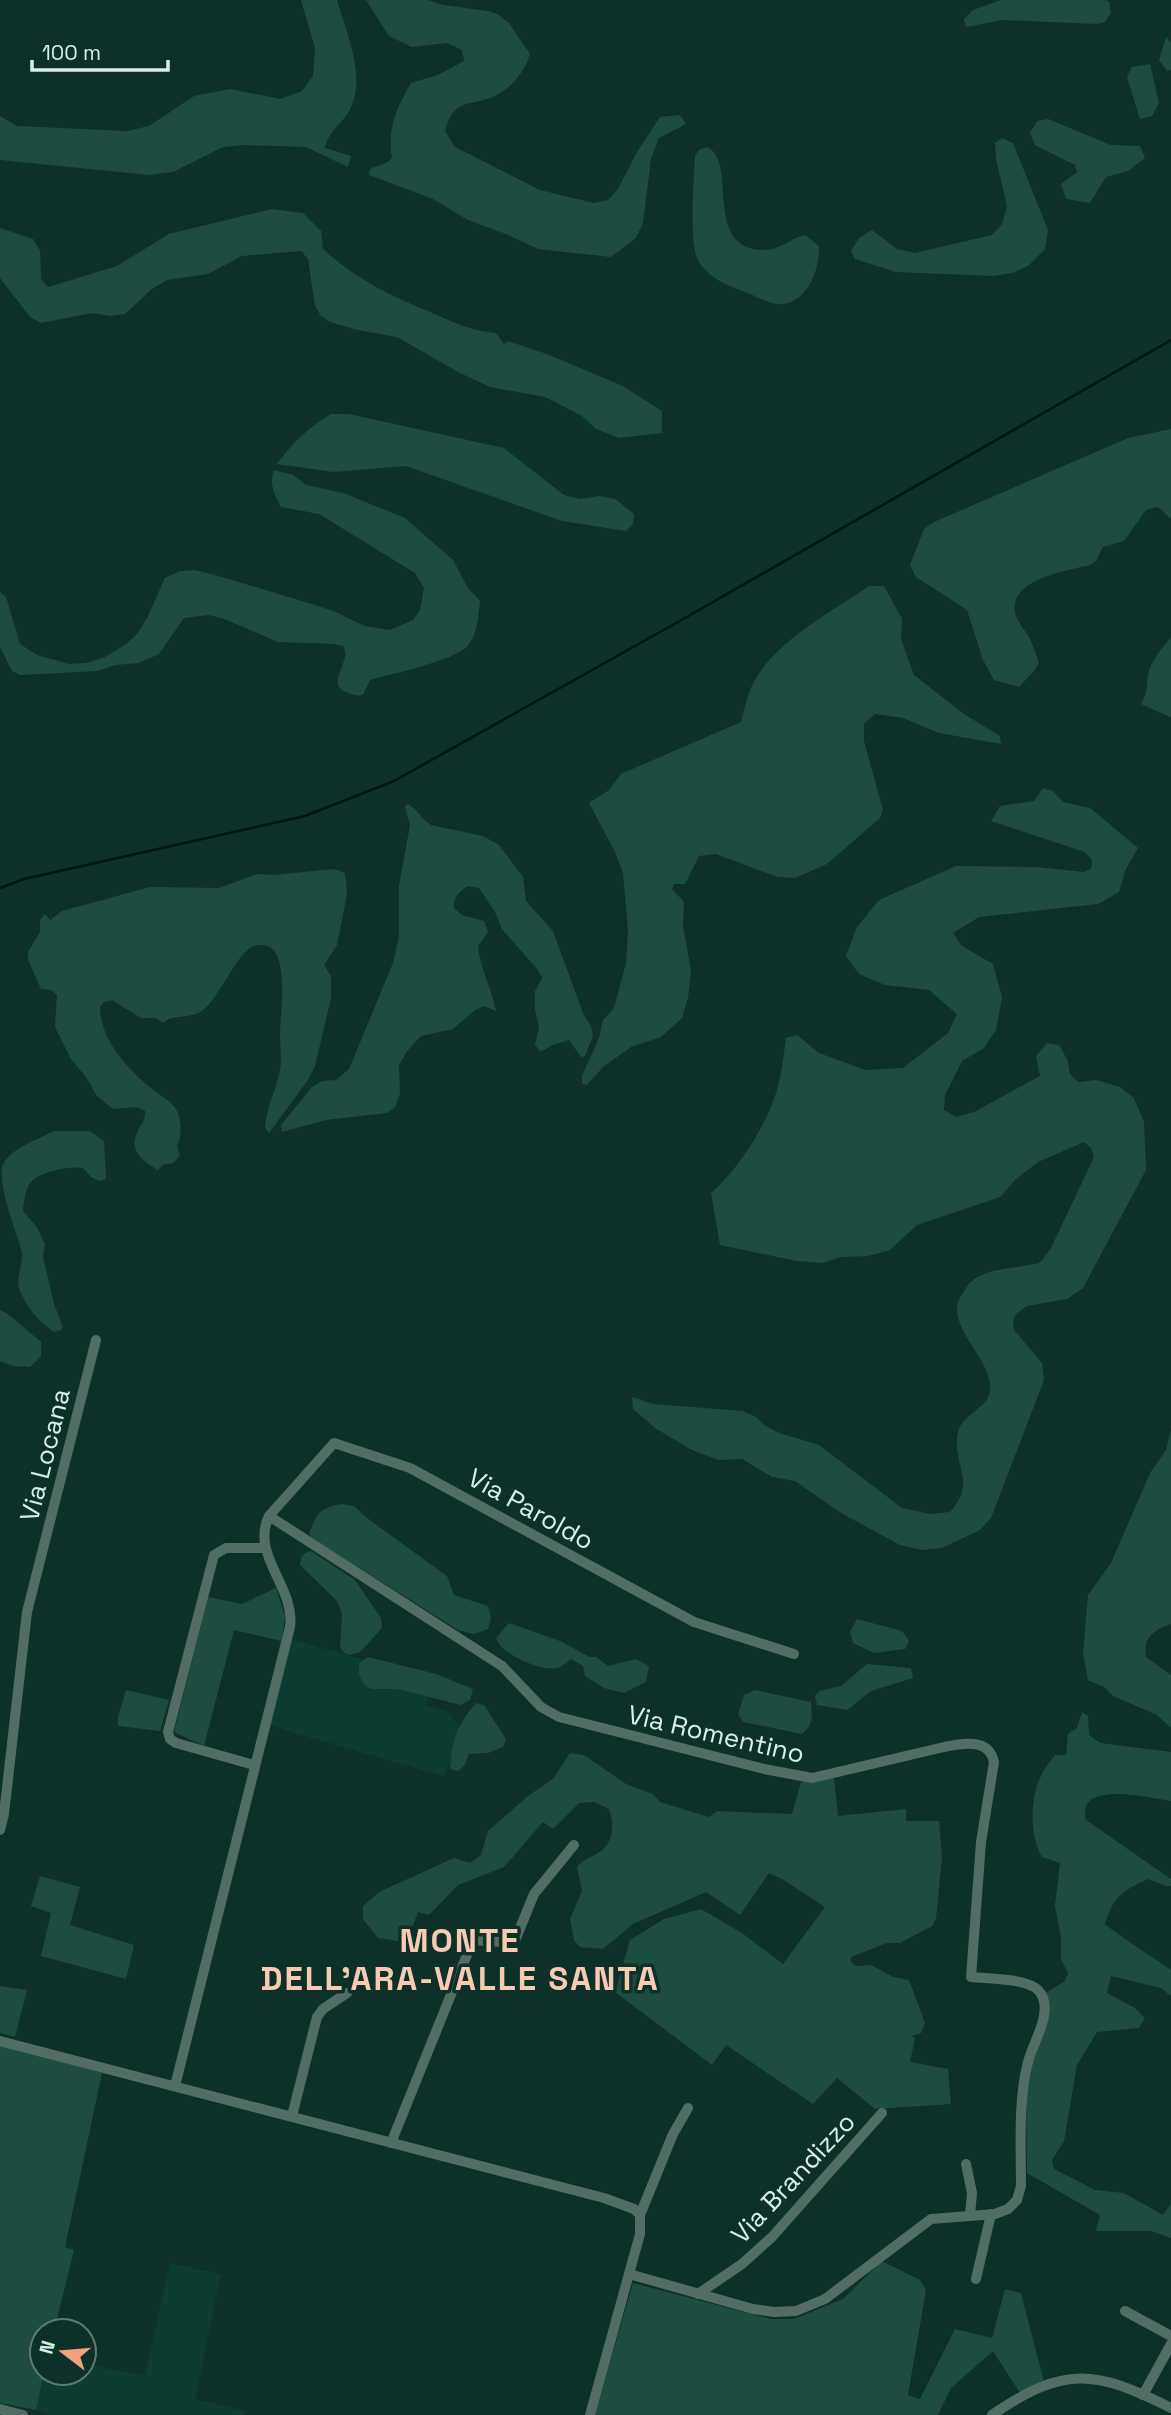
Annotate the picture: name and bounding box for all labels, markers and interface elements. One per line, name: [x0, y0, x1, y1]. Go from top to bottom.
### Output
scale bar: [32, 28, 168, 72]
text: 100 m: [42, 39, 101, 66]
street label: Via Locana: [12, 1385, 78, 1525]
street label: Via Paroldo: [462, 1460, 600, 1558]
street label: Via Romentino: [624, 1697, 808, 1771]
district label: MONTE DELL'ARA-VALLE SANTA: [260, 1920, 660, 2000]
street label: Via Brandizzo: [724, 2105, 862, 2251]
north arrow: [28, 2317, 98, 2387]
text: N: [33, 2338, 61, 2357]

